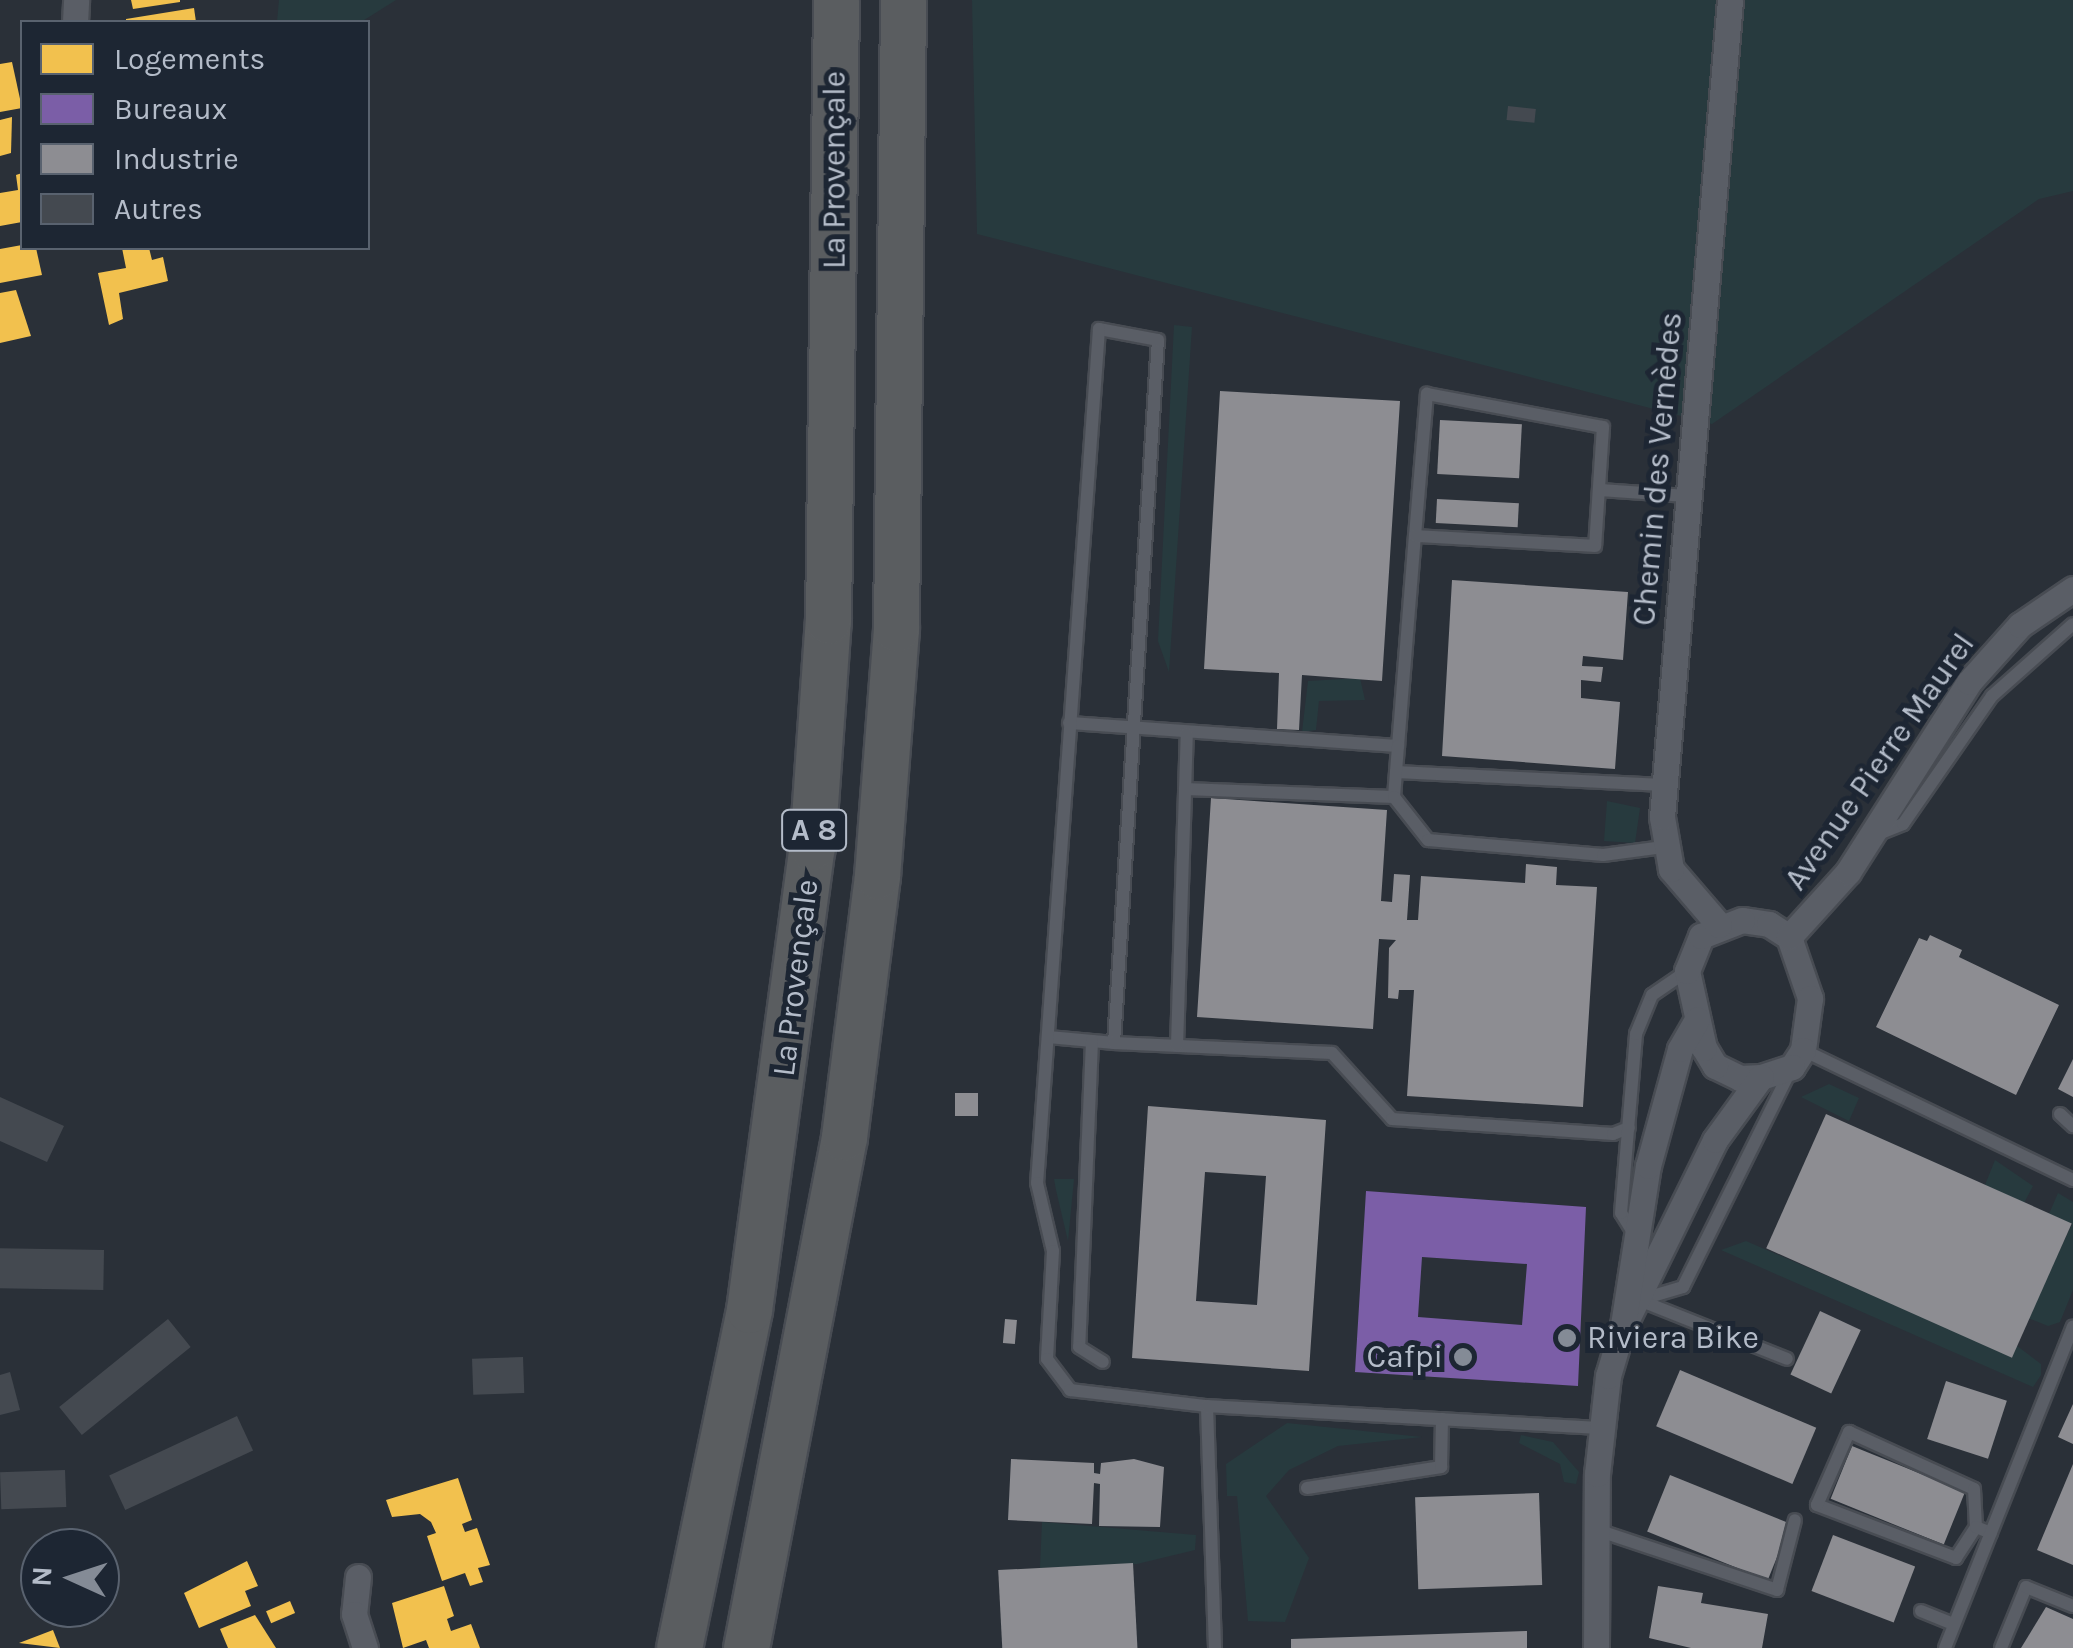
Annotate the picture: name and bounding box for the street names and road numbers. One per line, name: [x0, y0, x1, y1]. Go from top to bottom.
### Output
street label: La Provençale: [816, 71, 854, 269]
street label: Chemin des Vernèdes: [1625, 311, 1691, 627]
street label: Avenue Pierre Maurel: [1777, 626, 1983, 898]
road number: A 8: [779, 805, 849, 855]
street label: La Provençale: [765, 877, 827, 1079]

